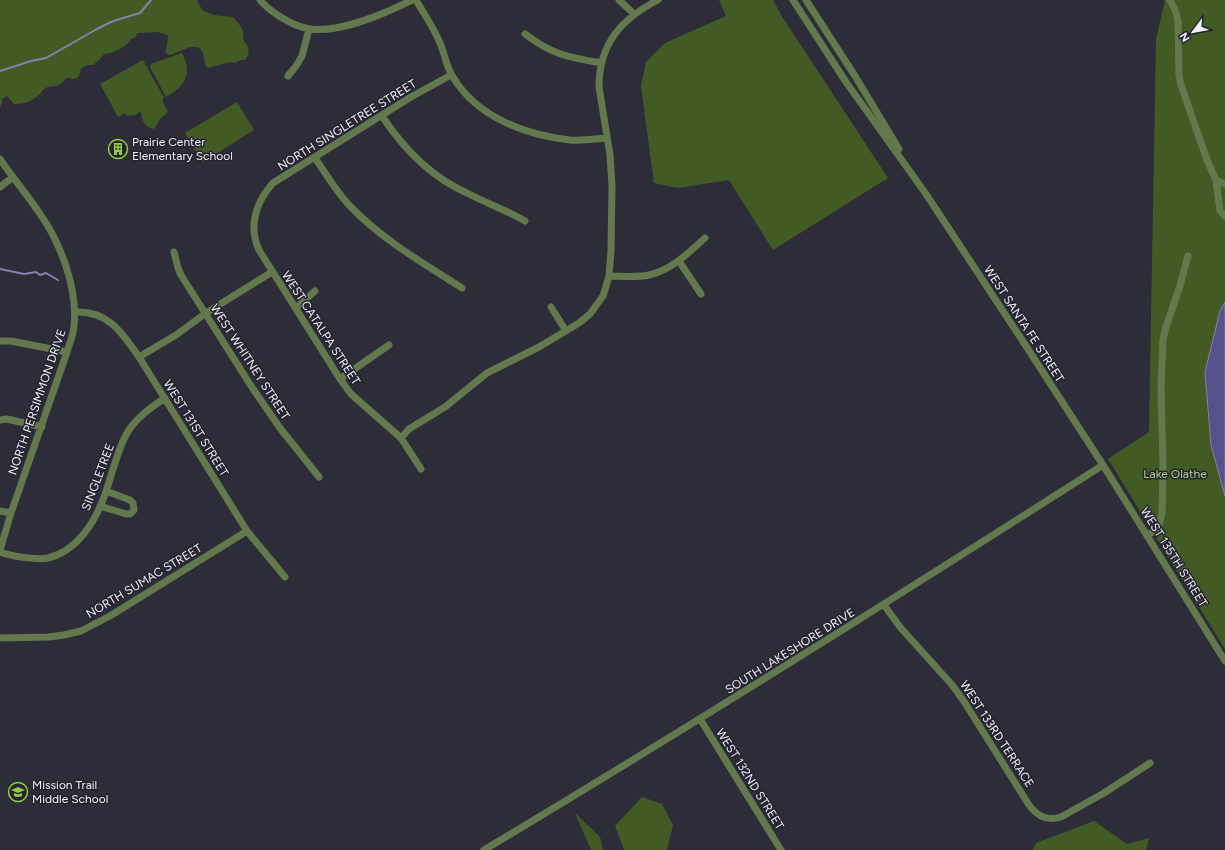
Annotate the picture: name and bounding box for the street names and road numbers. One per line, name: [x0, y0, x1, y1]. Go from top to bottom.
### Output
street label: NORTH SINGLETREE STREET: [275, 76, 419, 174]
street label: WEST SANTA FE STREET: [981, 263, 1067, 385]
street label: WEST CATALPA STREET: [279, 269, 363, 388]
street label: WEST WHITNEY STREET: [207, 302, 293, 423]
street label: NORTH PERSIMMON DRIVE: [5, 327, 69, 477]
street label: WEST 131ST STREET: [161, 377, 232, 479]
street label: SINGLETREE: [79, 441, 117, 513]
street label: WEST 135TH STREET: [1138, 505, 1211, 610]
street label: NORTH SUMAC STREET: [84, 541, 205, 621]
street label: SOUTH LAKESHORE DRIVE: [723, 605, 857, 697]
street label: WEST 133RD TERRACE: [957, 678, 1037, 790]
street label: WEST 132ND STREET: [713, 726, 787, 832]

